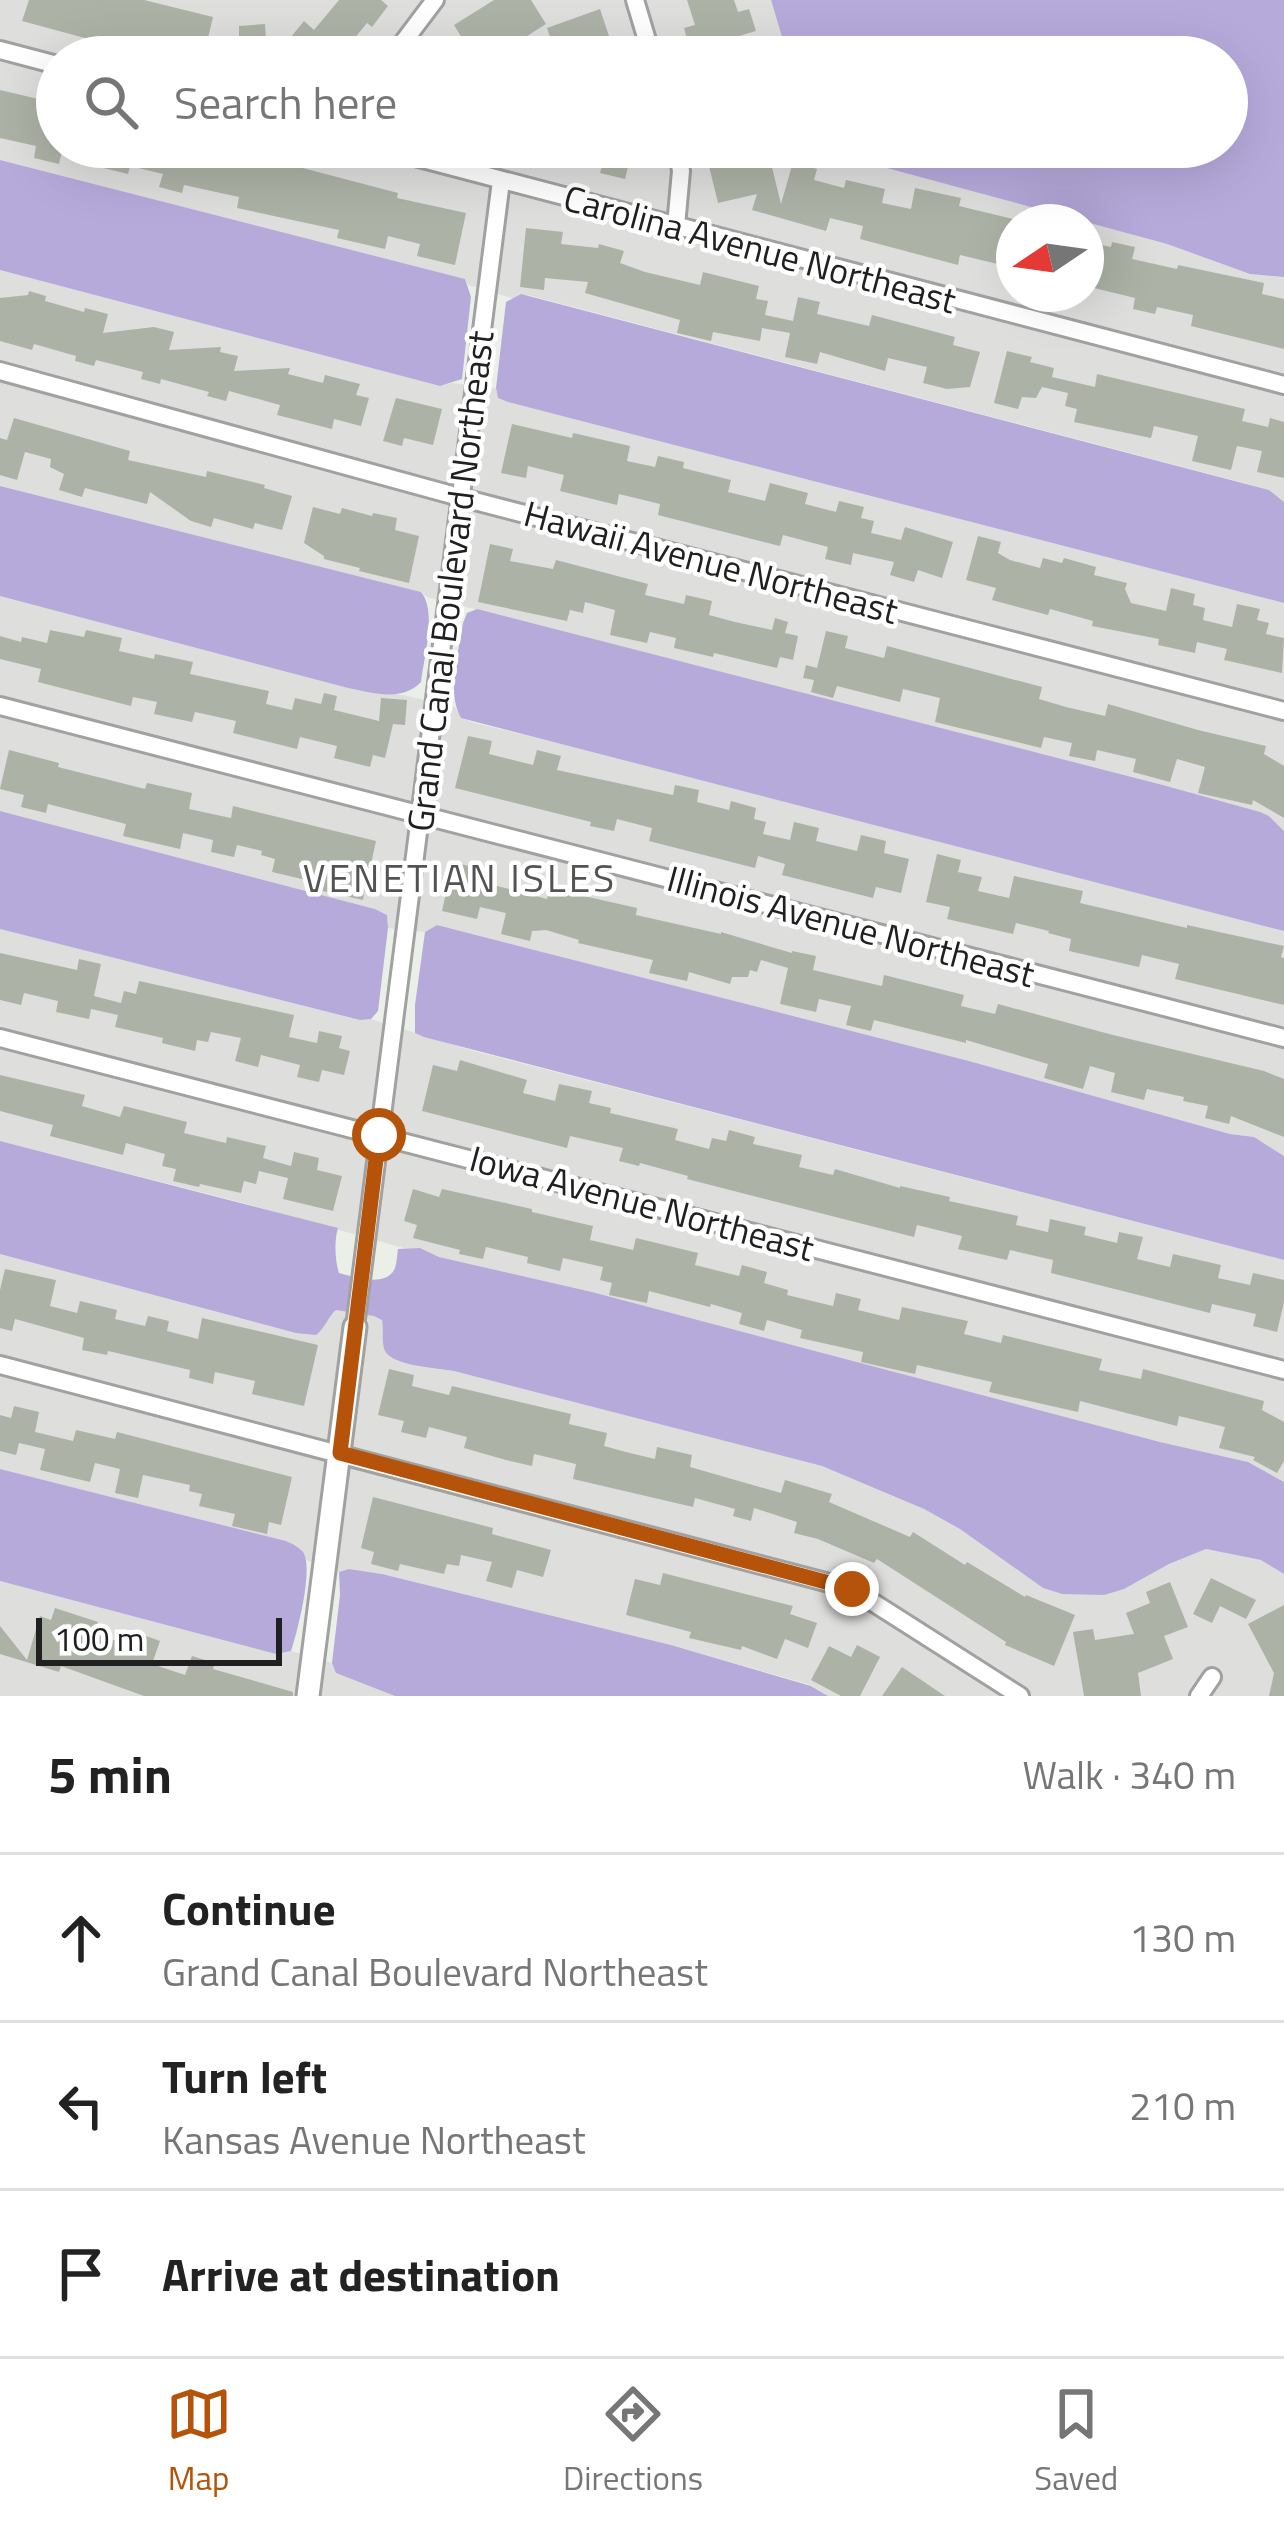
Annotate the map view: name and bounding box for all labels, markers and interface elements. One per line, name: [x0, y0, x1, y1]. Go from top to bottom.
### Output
search box: [36, 36, 1248, 168]
text: Search here: [174, 68, 397, 136]
icon: search: [78, 69, 144, 135]
street label: Carolina Avenue Northeast: [558, 170, 963, 327]
north arrow: [996, 204, 1104, 312]
street label: Grand Canal Boulevard Northeast: [392, 327, 508, 834]
street label: Hawaii Avenue Northeast: [518, 485, 905, 638]
district label: VENETIAN ISLES: [303, 848, 617, 907]
street label: Illinois Avenue Northeast: [661, 850, 1041, 1001]
route start: [352, 1108, 406, 1162]
street label: Iowa Avenue Northeast: [464, 1130, 821, 1275]
route end: [825, 1562, 879, 1616]
scale bar: [36, 1612, 282, 1665]
text: 100 m: [54, 1614, 144, 1664]
text: 5 min: [48, 1735, 172, 1813]
text: Walk · 340 m: [1022, 1745, 1236, 1804]
text: Continue: [162, 1874, 336, 1942]
icon: ahead: [48, 1905, 114, 1971]
text: 130 m: [1129, 1908, 1236, 1967]
text: Grand Canal Boulevard Northeast: [162, 1942, 708, 2001]
text: Turn left: [162, 2042, 327, 2110]
icon: left: [48, 2073, 114, 2139]
text: 210 m: [1129, 2076, 1236, 2135]
text: Kansas Avenue Northeast: [162, 2110, 586, 2169]
text: Arrive at destination: [162, 2240, 560, 2308]
icon: arrive: [48, 2241, 114, 2307]
tab: Map: [166, 2381, 232, 2503]
tab: Directions: [563, 2381, 703, 2503]
tab: Saved: [1034, 2381, 1118, 2503]

